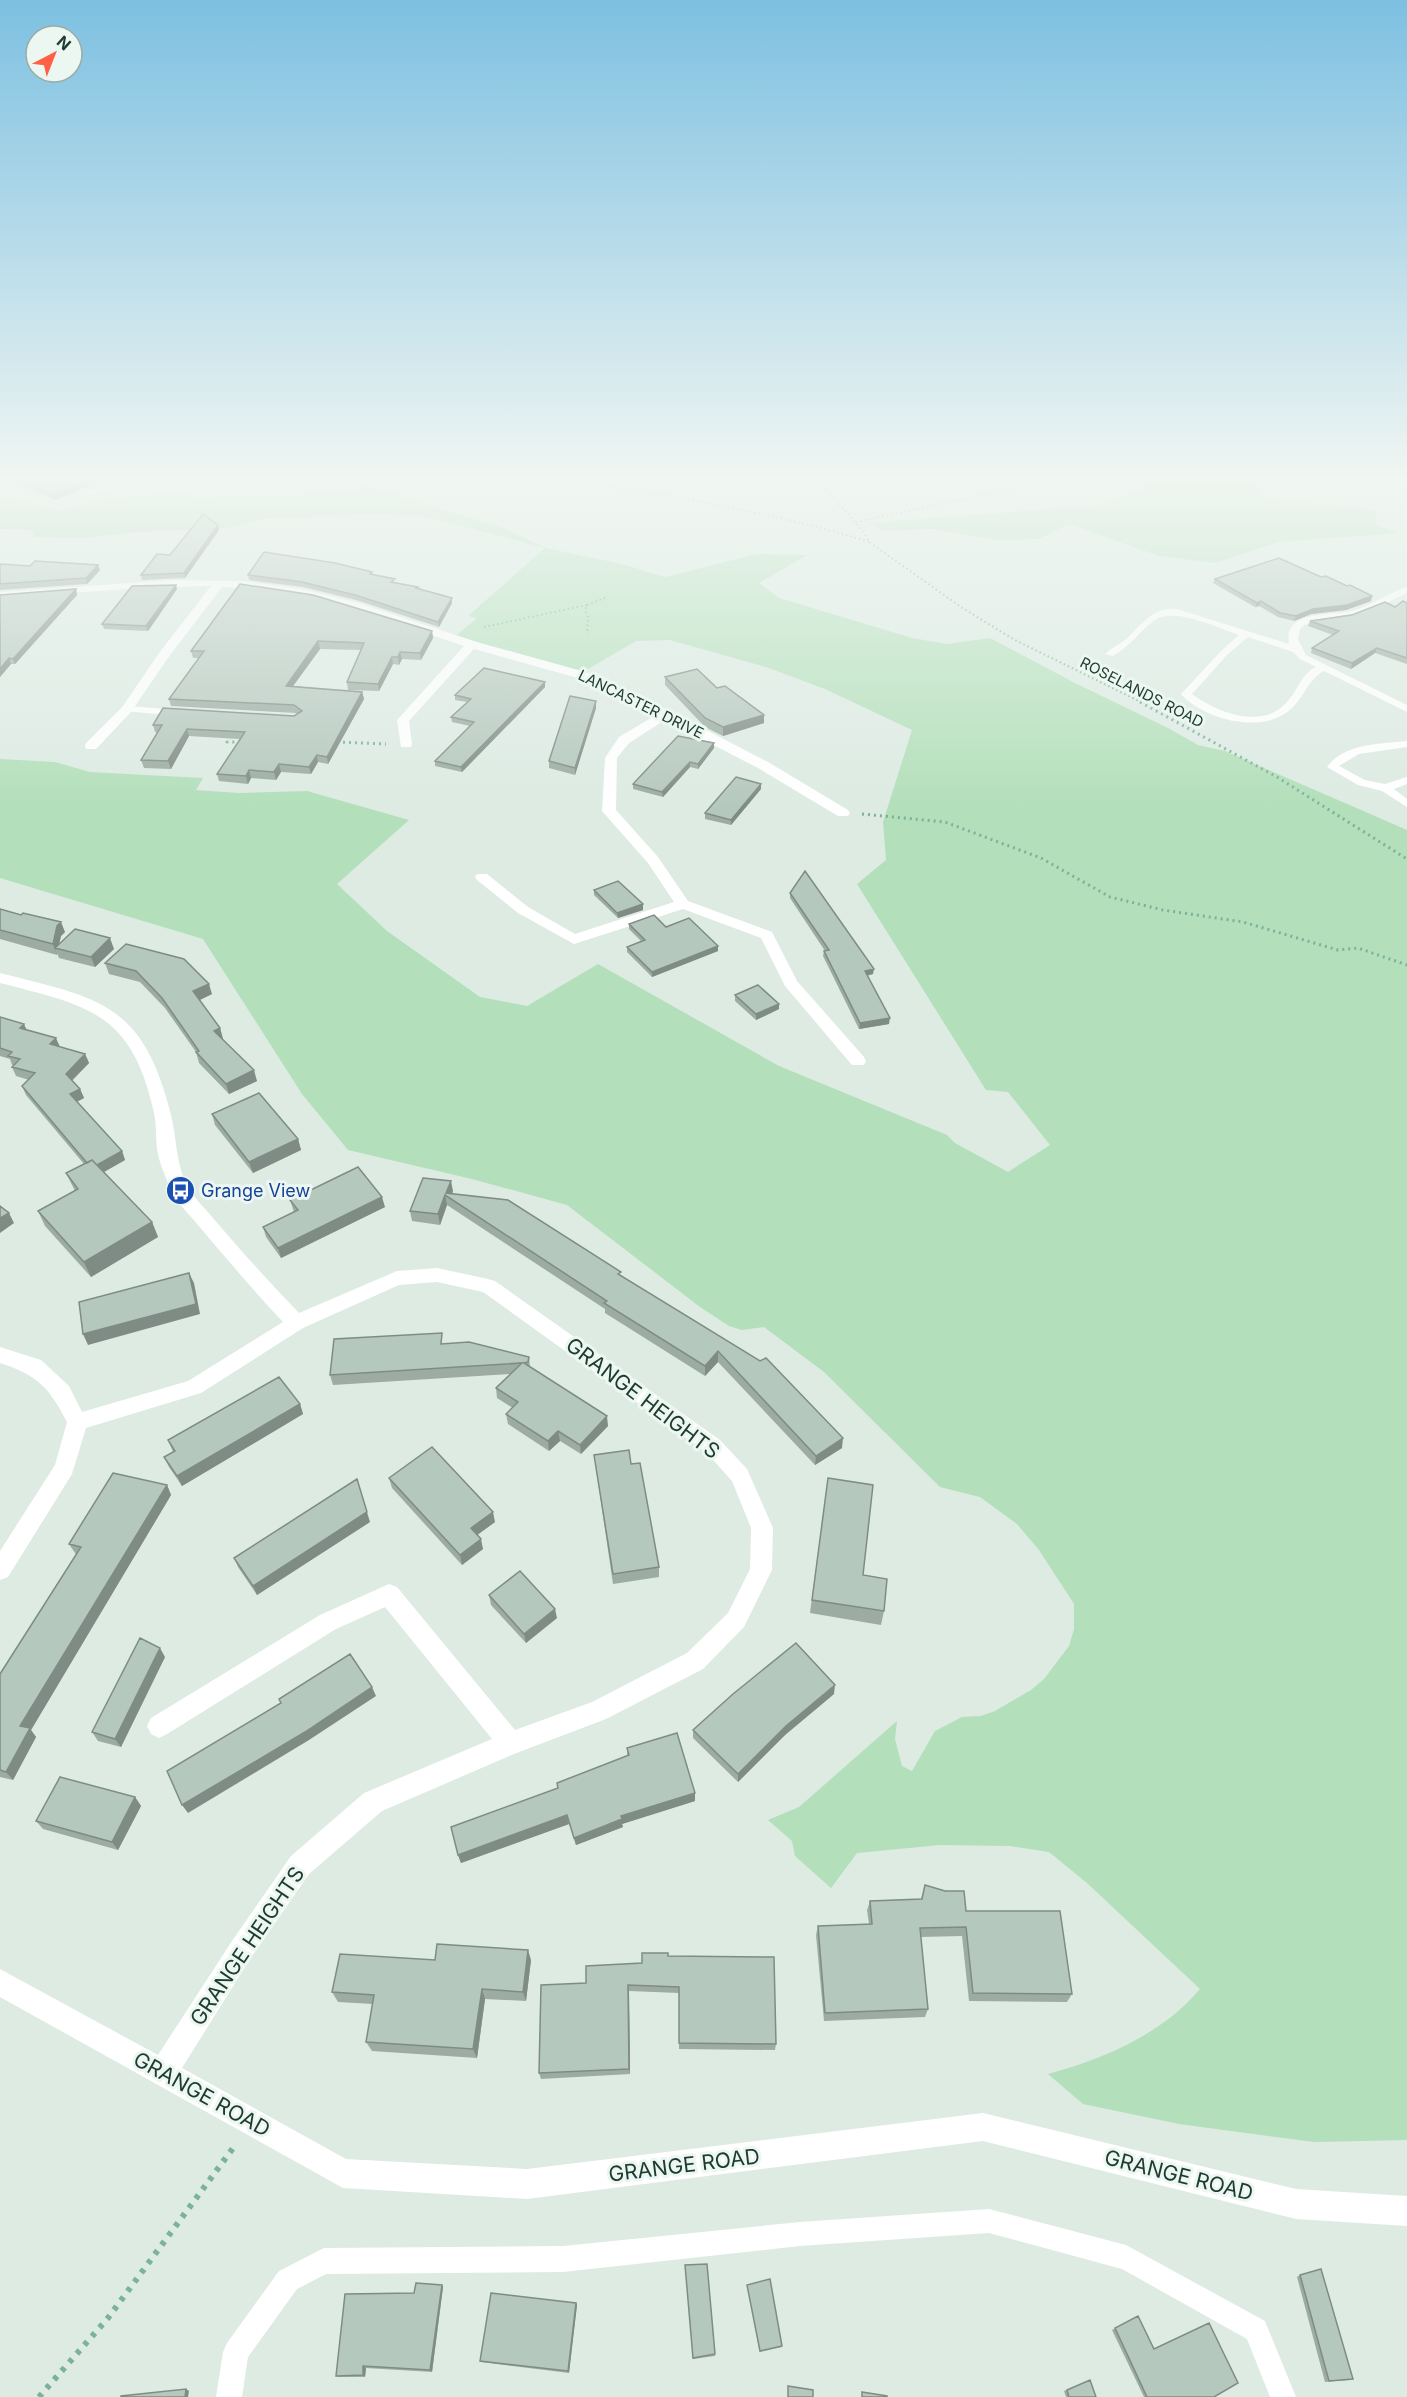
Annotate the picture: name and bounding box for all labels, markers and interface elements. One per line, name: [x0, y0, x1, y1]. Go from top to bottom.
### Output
north arrow: [24, 24, 84, 84]
text: N: [53, 31, 75, 54]
street label: ROSELANDS ROAD: [1077, 653, 1207, 731]
street label: LANCASTER DRIVE: [575, 665, 707, 743]
bus stop icon: Grange View: [164, 1174, 196, 1206]
place label: Grange View: [201, 1180, 310, 1201]
street label: GRANGE HEIGHTS: [561, 1332, 725, 1464]
street label: GRANGE HEIGHTS: [185, 1862, 309, 2030]
street label: GRANGE ROAD: [129, 2046, 275, 2142]
street label: GRANGE ROAD: [607, 2143, 761, 2187]
street label: GRANGE ROAD: [1102, 2144, 1256, 2206]

